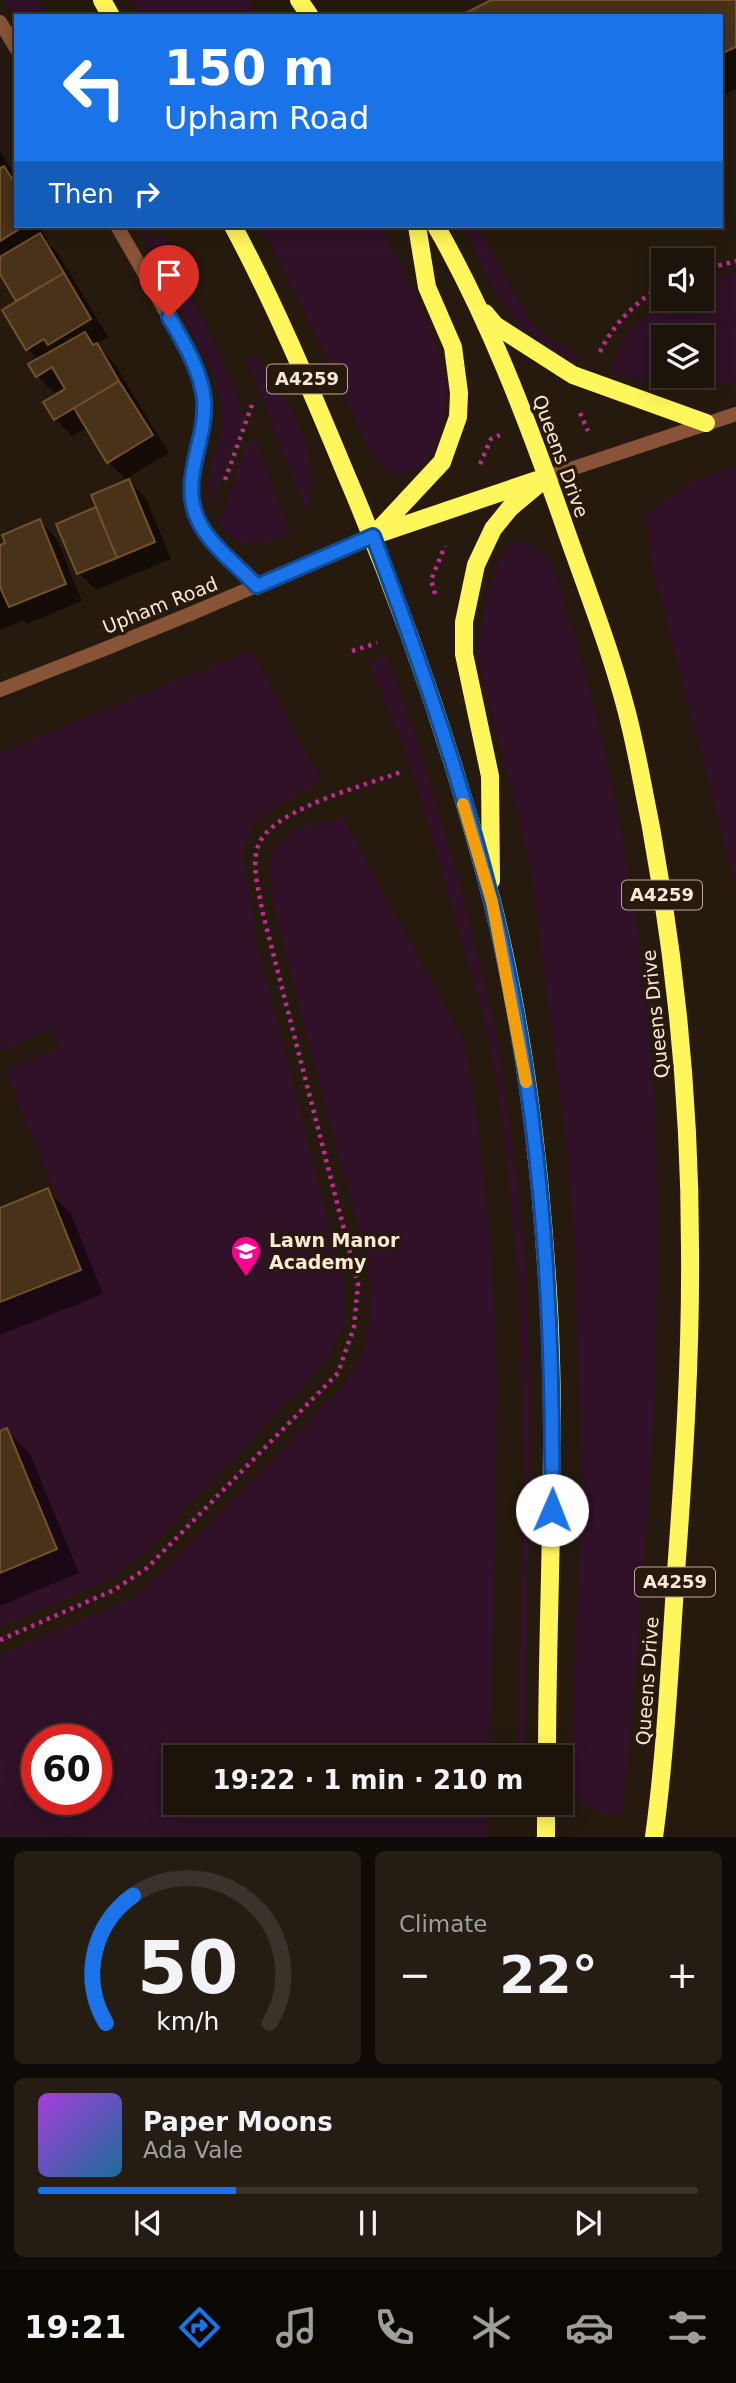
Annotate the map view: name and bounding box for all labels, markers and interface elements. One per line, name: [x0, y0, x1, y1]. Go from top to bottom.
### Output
text: 150 m: [164, 40, 334, 97]
icon: left: [49, 42, 140, 133]
text: Upham Road: [164, 99, 369, 137]
icon: right: [128, 175, 166, 213]
text: Then: [49, 179, 114, 209]
pin: [139, 245, 199, 317]
map controls: [651, 248, 714, 388]
button: sound: [651, 248, 714, 311]
icon: arrive: [150, 256, 188, 294]
button: layers: [651, 325, 714, 388]
road number: A4259: [267, 365, 347, 394]
street label: Queens Drive: [529, 392, 593, 520]
street label: Upham Road: [99, 572, 221, 638]
road number: A4259: [622, 880, 702, 910]
street label: Queens Drive: [637, 949, 673, 1079]
place label: Lawn Manor Academy: [269, 1229, 400, 1273]
school or university icon: Lawn Manor Academy: [229, 1234, 263, 1278]
position arrow: [515, 1473, 589, 1547]
road number: A4259: [635, 1568, 715, 1596]
street label: Queens Drive: [632, 1616, 662, 1746]
speed limit sign: 60: [21, 1724, 112, 1815]
text: 19:22 · 1 min · 210 m: [213, 1765, 523, 1795]
text: Climate: [399, 1911, 488, 1937]
text: 50: [137, 1926, 238, 2011]
text: 22°: [499, 1945, 598, 2005]
text: −: [399, 1953, 431, 1997]
text: +: [666, 1953, 698, 1997]
text: km/h: [156, 2007, 219, 2036]
text: Paper Moons: [143, 2107, 333, 2137]
text: Ada Vale: [143, 2137, 243, 2163]
icon: previous: [129, 2204, 167, 2242]
icon: pause: [349, 2204, 387, 2242]
icon: next: [569, 2204, 607, 2242]
icon: directions: [175, 2303, 224, 2352]
icon: music: [272, 2303, 321, 2352]
icon: phone: [370, 2303, 419, 2352]
icon: climate: [467, 2303, 516, 2352]
icon: car: [565, 2303, 614, 2352]
icon: filters: [663, 2303, 712, 2352]
text: 19:21: [24, 2308, 126, 2346]

